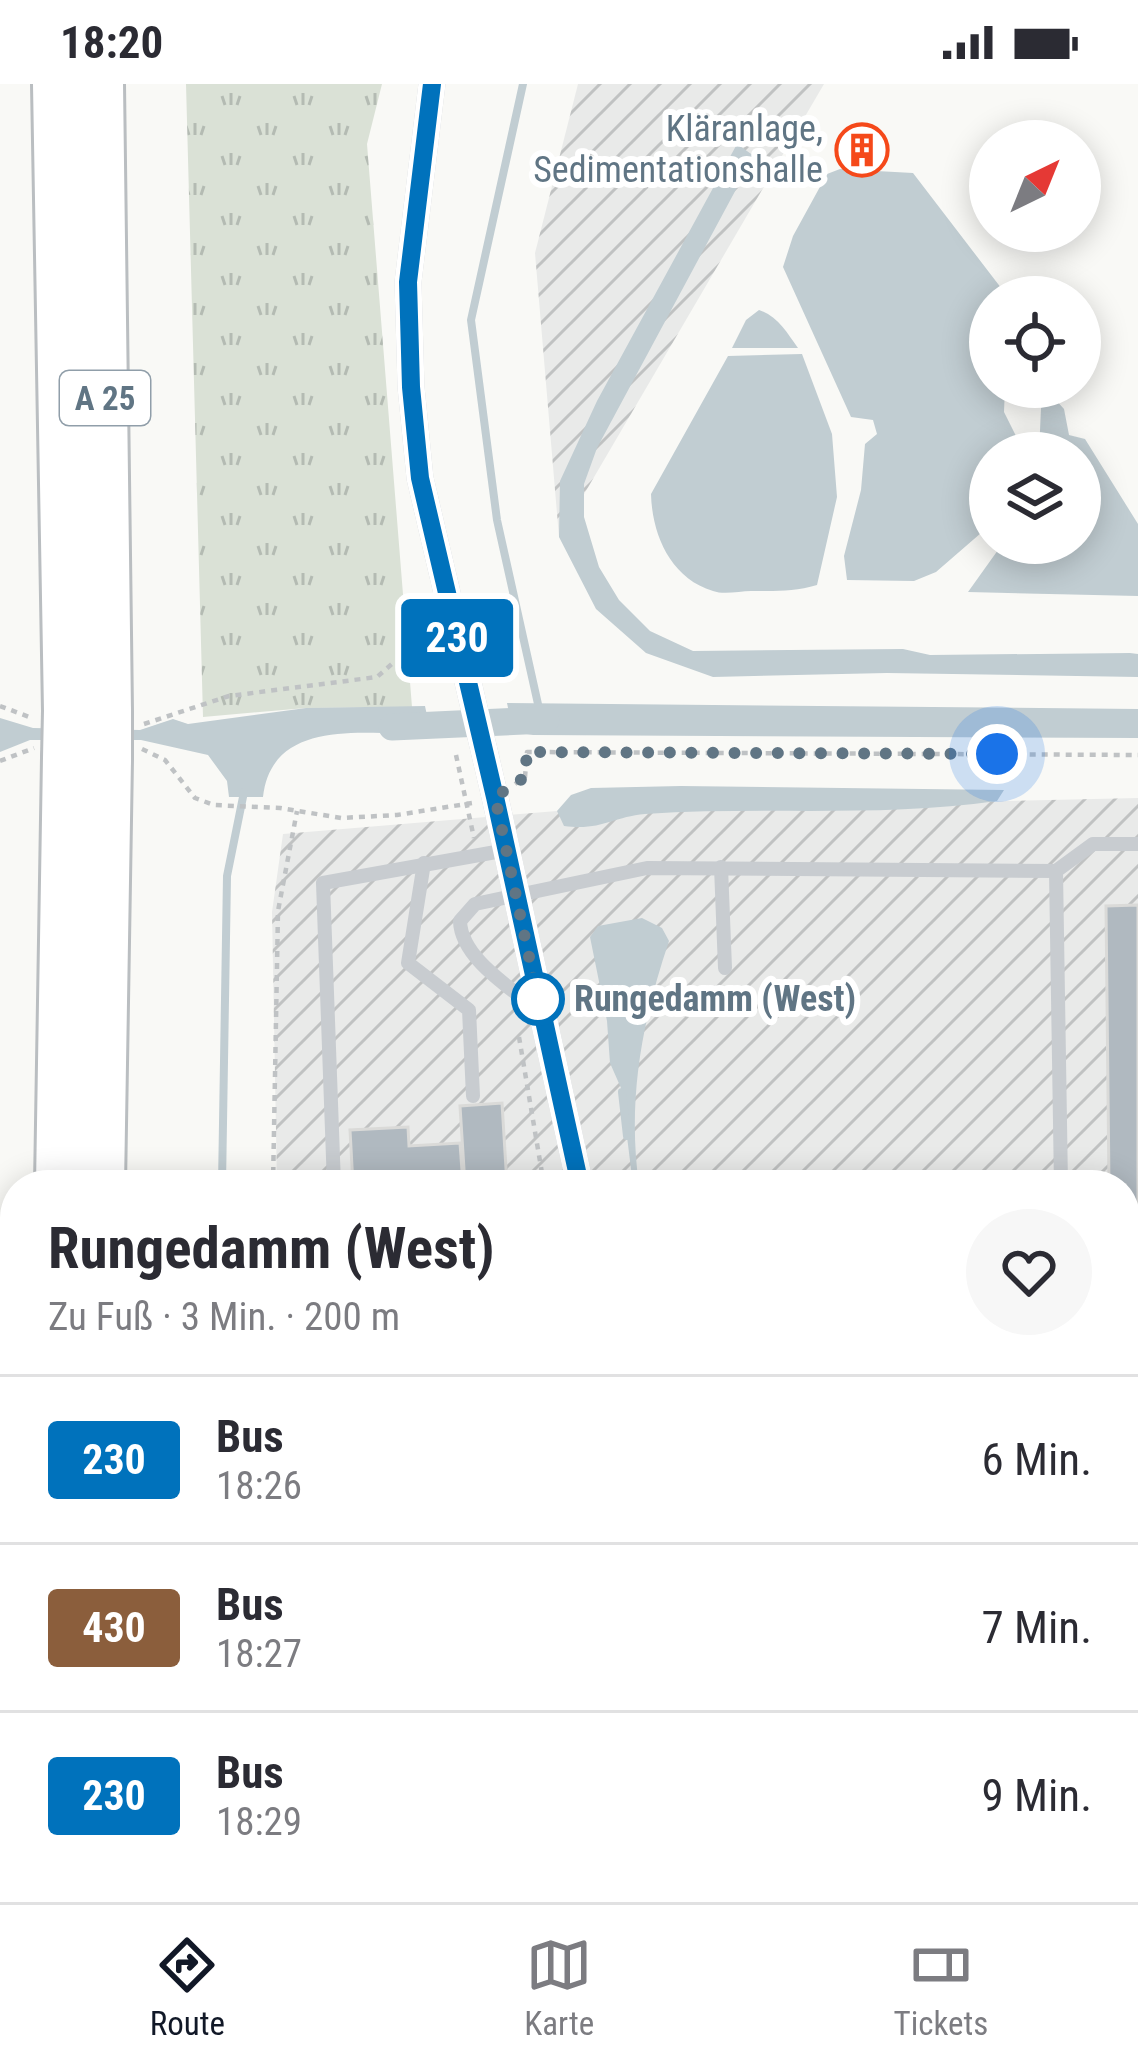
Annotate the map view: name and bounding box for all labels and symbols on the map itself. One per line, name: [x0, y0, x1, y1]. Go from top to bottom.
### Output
place label: Kläranlage, Sedimentationshalle: [533, 108, 823, 191]
north arrow: [969, 120, 1101, 252]
building icon: Kläranlage, Sedimentationshalle: [834, 122, 890, 178]
road number: A 25: [60, 371, 150, 425]
line badge: 230: [388, 599, 526, 677]
your location: [967, 724, 1027, 784]
marker: Rungedamm (West): [513, 974, 563, 1024]
place label: Rungedamm (West): [574, 978, 856, 1020]

